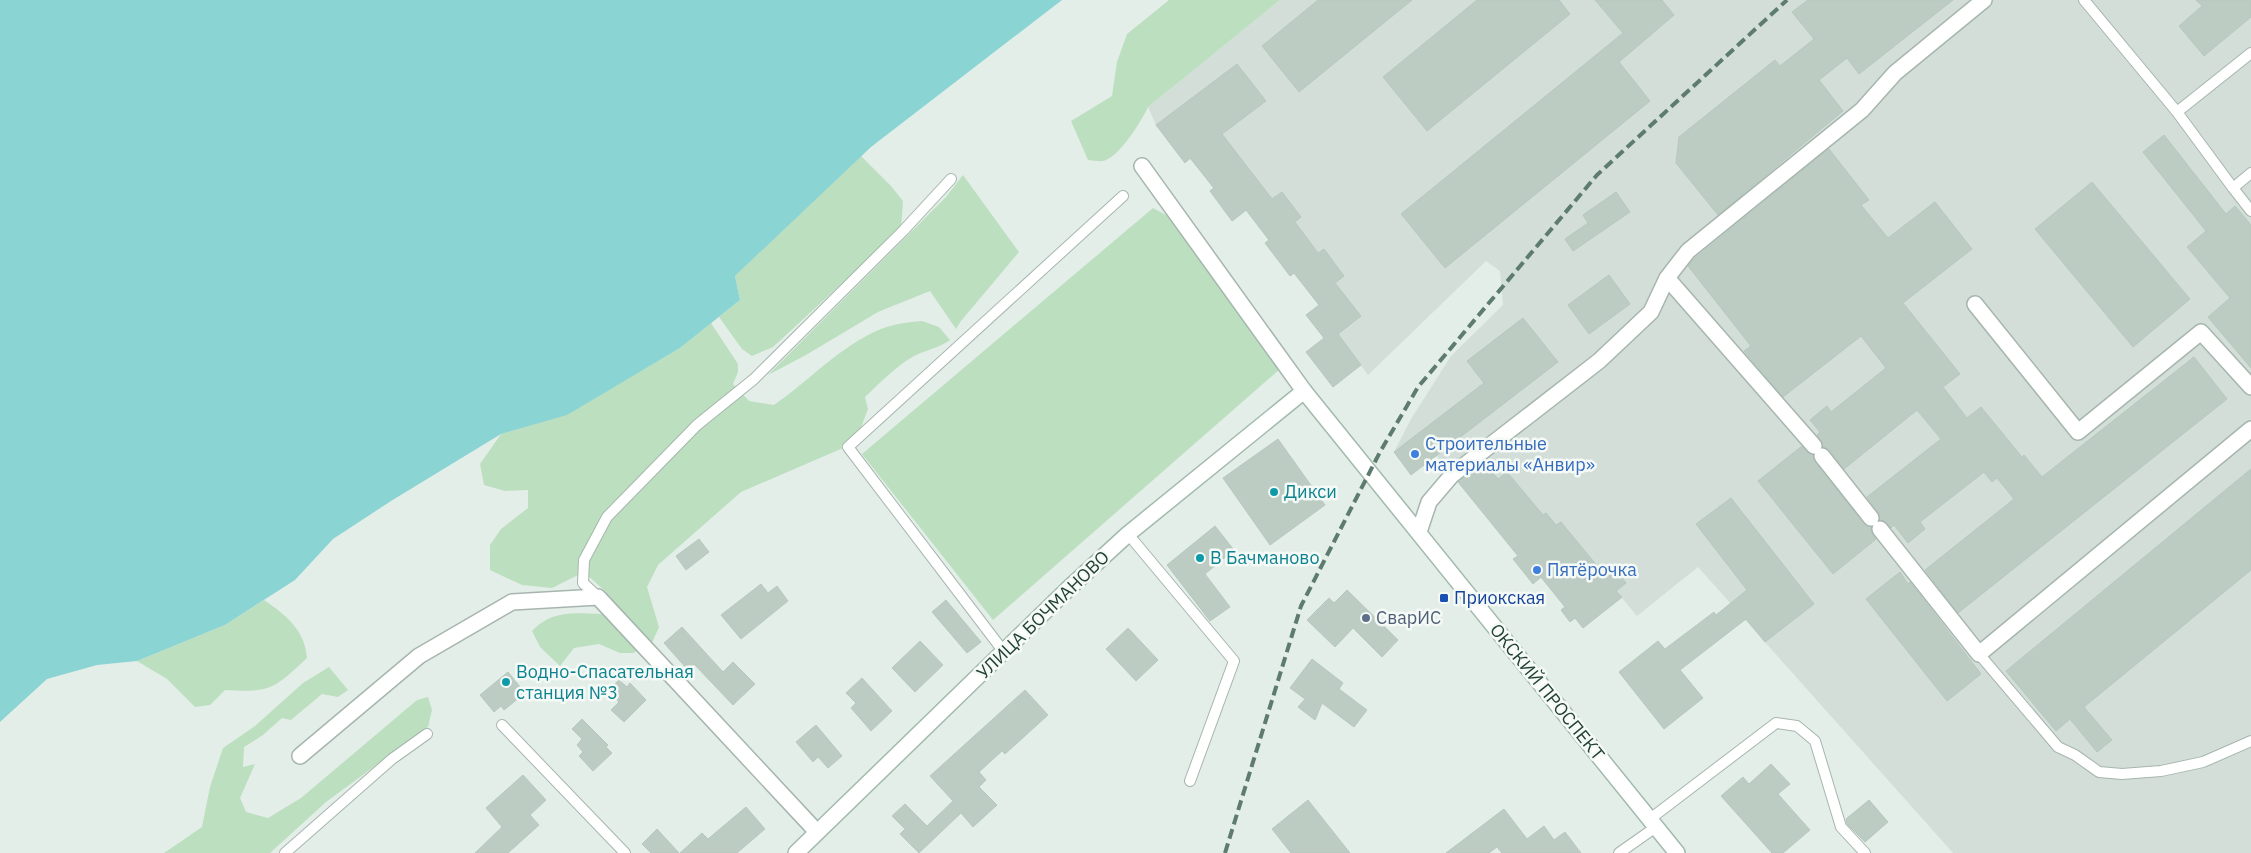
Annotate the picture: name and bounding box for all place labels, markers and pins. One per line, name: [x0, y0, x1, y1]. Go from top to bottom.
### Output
place label: Строительные материалы «Анвир»: [1425, 432, 1595, 476]
marker: Строительные материалы «Анвир»: [1409, 448, 1421, 460]
place label: Дикси: [1284, 480, 1337, 503]
marker: Дикси: [1268, 486, 1280, 498]
place label: В Бачманово: [1210, 546, 1319, 569]
marker: В Бачманово: [1194, 552, 1206, 564]
place label: Пятёрочка: [1547, 558, 1637, 581]
marker: Пятёрочка: [1531, 564, 1543, 576]
place label: Приокская: [1454, 586, 1545, 609]
marker: Приокская: [1438, 592, 1450, 604]
place label: СварИС: [1376, 606, 1441, 629]
marker: СварИС: [1360, 612, 1372, 624]
place label: Водно-Спасательная станция №3: [516, 660, 694, 704]
marker: Водно-Спасательная станция №3: [500, 676, 512, 688]

